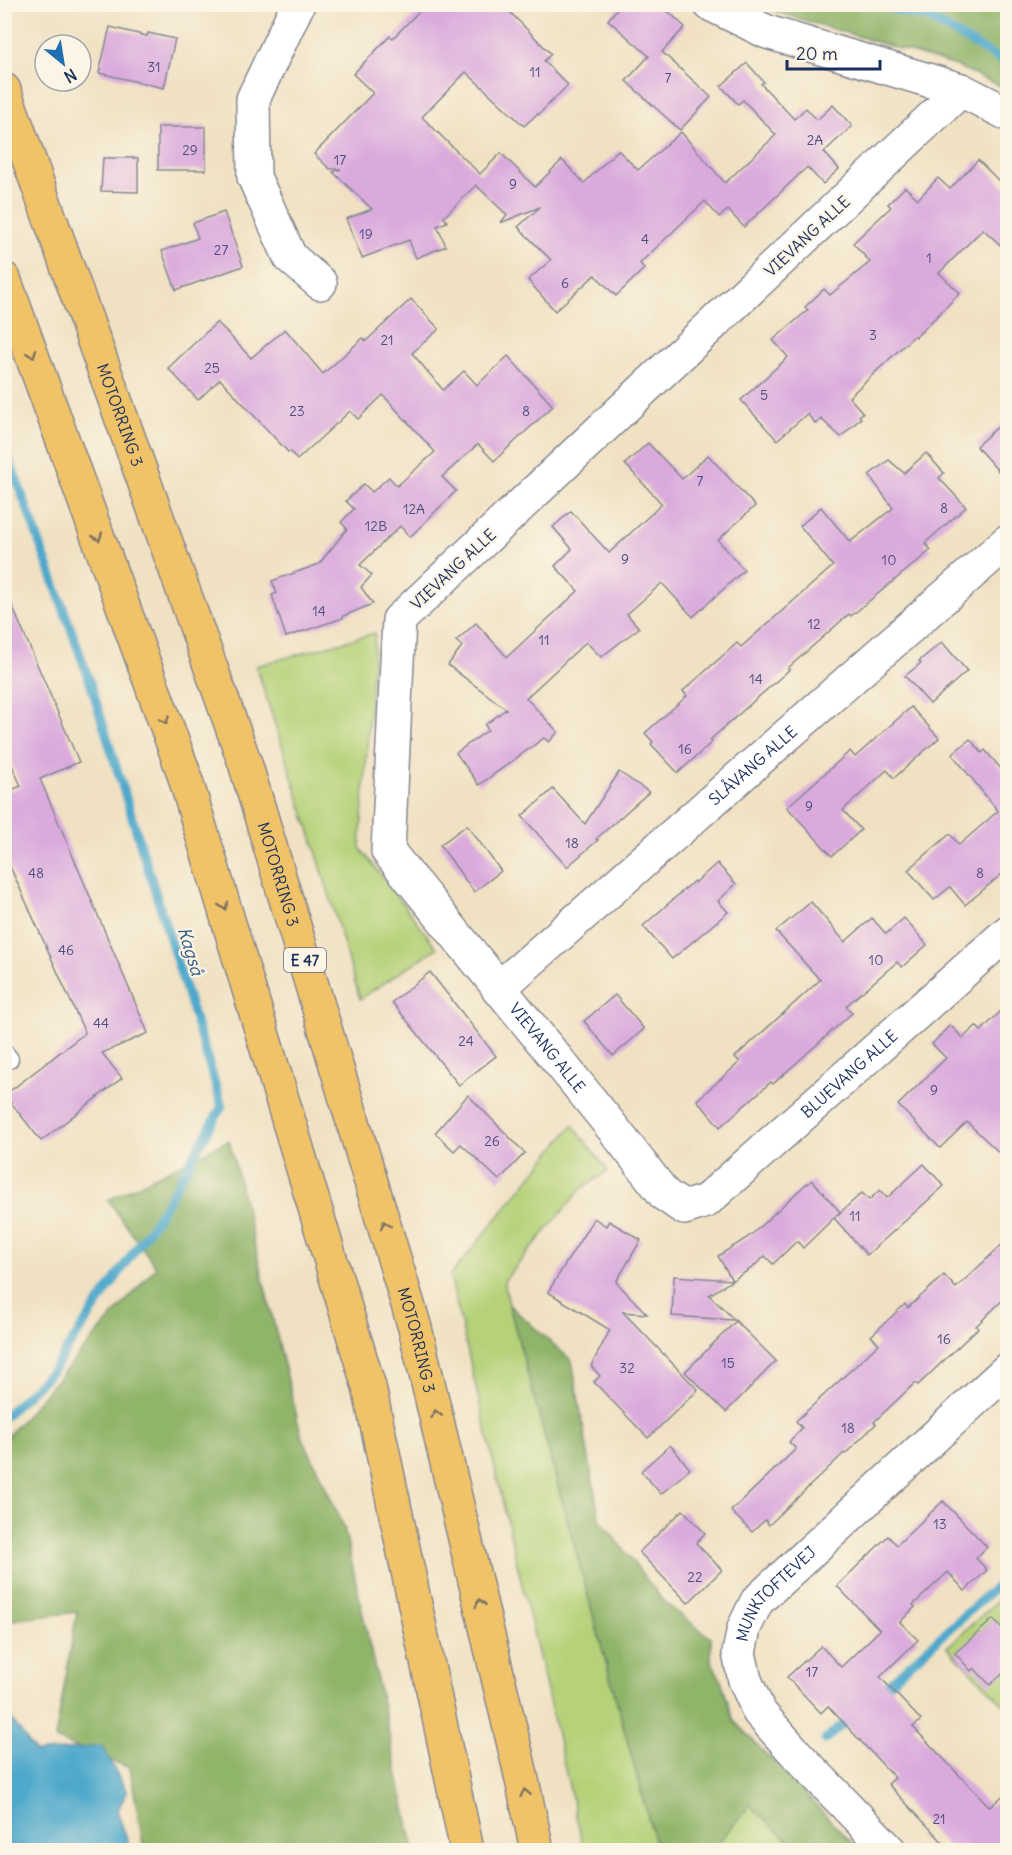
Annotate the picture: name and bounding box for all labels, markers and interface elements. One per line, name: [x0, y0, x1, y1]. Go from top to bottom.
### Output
north arrow: [33, 33, 93, 93]
scale bar: [787, 33, 880, 71]
text: 20 m: [796, 42, 838, 65]
house number: 31: [147, 58, 161, 76]
house number: 11: [529, 63, 541, 81]
text: N: [61, 65, 80, 87]
house number: 7: [665, 69, 672, 87]
house number: 2A: [807, 131, 823, 149]
house number: 29: [182, 141, 198, 159]
house number: 17: [334, 151, 346, 169]
house number: 9: [509, 175, 517, 193]
street label: VIEVANG ALLE: [760, 191, 854, 281]
house number: 19: [359, 225, 373, 243]
house number: 4: [641, 230, 649, 248]
house number: 27: [214, 241, 228, 259]
house number: 1: [926, 249, 932, 267]
house number: 6: [561, 274, 569, 292]
house number: 3: [869, 326, 877, 344]
house number: 21: [380, 331, 394, 349]
one-way arrow: [24, 348, 37, 359]
house number: 25: [204, 359, 220, 377]
street label: MOTORRING 3: [93, 361, 148, 469]
house number: 5: [760, 386, 768, 404]
house number: 23: [289, 402, 305, 420]
house number: 8: [522, 402, 530, 420]
house number: 7: [697, 472, 704, 490]
house number: 8: [940, 499, 948, 517]
house number: 12A: [403, 500, 425, 518]
house number: 12B: [365, 517, 387, 535]
street label: VIEVANG ALLE: [406, 524, 500, 614]
one-way arrow: [91, 531, 104, 542]
house number: 9: [621, 550, 629, 568]
house number: 10: [882, 551, 896, 569]
house number: 14: [312, 602, 326, 620]
house number: 12: [807, 615, 821, 633]
house number: 11: [538, 631, 550, 649]
house number: 14: [749, 670, 763, 688]
one-way arrow: [158, 714, 170, 725]
street label: SLÅVANG ALLE: [704, 721, 801, 809]
house number: 16: [678, 740, 692, 758]
house number: 9: [805, 797, 813, 815]
street label: MOTORRING 3: [253, 820, 304, 929]
house number: 18: [565, 834, 579, 852]
house number: 48: [28, 864, 44, 882]
house number: 8: [976, 864, 984, 882]
one-way arrow: [217, 900, 229, 911]
water label: Kagså: [173, 924, 210, 980]
house number: 46: [58, 941, 74, 959]
road number: E 47: [284, 948, 326, 972]
house number: 10: [869, 951, 883, 969]
street label: VIEVANG ALLE: [505, 999, 590, 1097]
house number: 44: [93, 1014, 109, 1032]
street label: BLUEVANG ALLE: [797, 1025, 901, 1122]
house number: 24: [458, 1032, 474, 1050]
house number: 9: [930, 1081, 938, 1099]
house number: 26: [484, 1132, 500, 1150]
house number: 11: [849, 1207, 861, 1225]
one-way arrow: [380, 1221, 392, 1231]
street label: MOTORRING 3: [393, 1285, 440, 1395]
house number: 16: [937, 1330, 951, 1348]
house number: 15: [721, 1354, 735, 1372]
house number: 32: [619, 1359, 635, 1377]
one-way arrow: [430, 1409, 443, 1419]
house number: 18: [841, 1419, 855, 1437]
house number: 13: [933, 1515, 947, 1533]
street label: MUNKTOFTEVEJ: [732, 1542, 820, 1643]
house number: 22: [687, 1568, 703, 1586]
one-way arrow: [475, 1599, 488, 1609]
house number: 17: [806, 1663, 818, 1681]
one-way arrow: [519, 1789, 532, 1799]
house number: 21: [932, 1810, 946, 1828]

